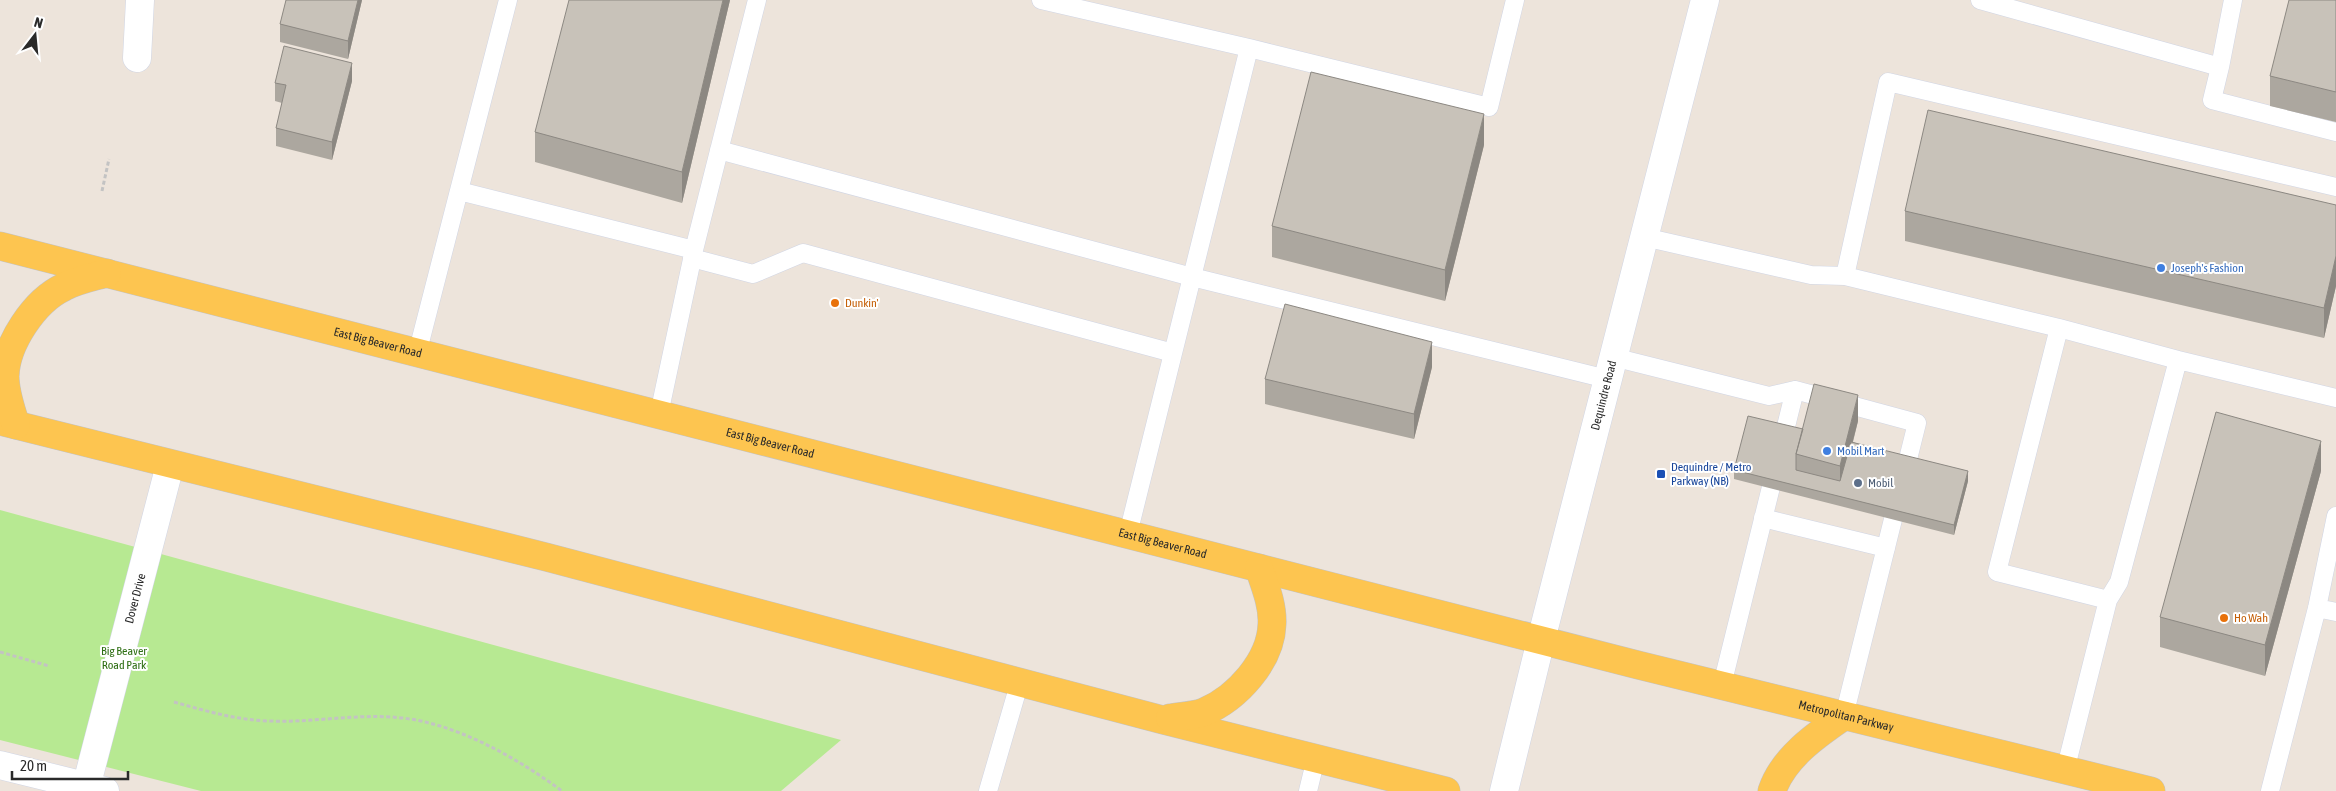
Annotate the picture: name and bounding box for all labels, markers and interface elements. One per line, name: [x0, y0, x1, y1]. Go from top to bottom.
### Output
north arrow: [10, 10, 60, 60]
text: N: [32, 14, 45, 31]
place label: Joseph's Fashion: [2171, 261, 2244, 275]
marker: Joseph's Fashion: [2155, 262, 2167, 274]
place label: Dunkin': [845, 296, 879, 310]
marker: Dunkin': [829, 297, 841, 309]
street label: East Big Beaver Road: [332, 325, 423, 361]
street label: Dequindre Road: [1588, 359, 1619, 432]
street label: East Big Beaver Road: [725, 425, 816, 461]
place label: Mobil Mart: [1837, 444, 1885, 458]
marker: Mobil Mart: [1821, 445, 1833, 457]
place label: Dequindre / Metro Parkway (NB): [1671, 460, 1752, 488]
marker: Dequindre / Metro Parkway (NB): [1655, 468, 1667, 480]
place label: Mobil: [1868, 476, 1894, 490]
marker: Mobil: [1852, 477, 1864, 489]
street label: East Big Beaver Road: [1117, 525, 1208, 561]
street label: Dover Drive: [122, 572, 148, 625]
place label: Ho Wah: [2234, 611, 2268, 625]
marker: Ho Wah: [2218, 612, 2230, 624]
park label: Big Beaver Road Park: [101, 644, 147, 672]
street label: Metropolitan Parkway: [1797, 698, 1895, 735]
scale bar: [12, 748, 129, 780]
text: 20 m: [20, 757, 47, 774]

